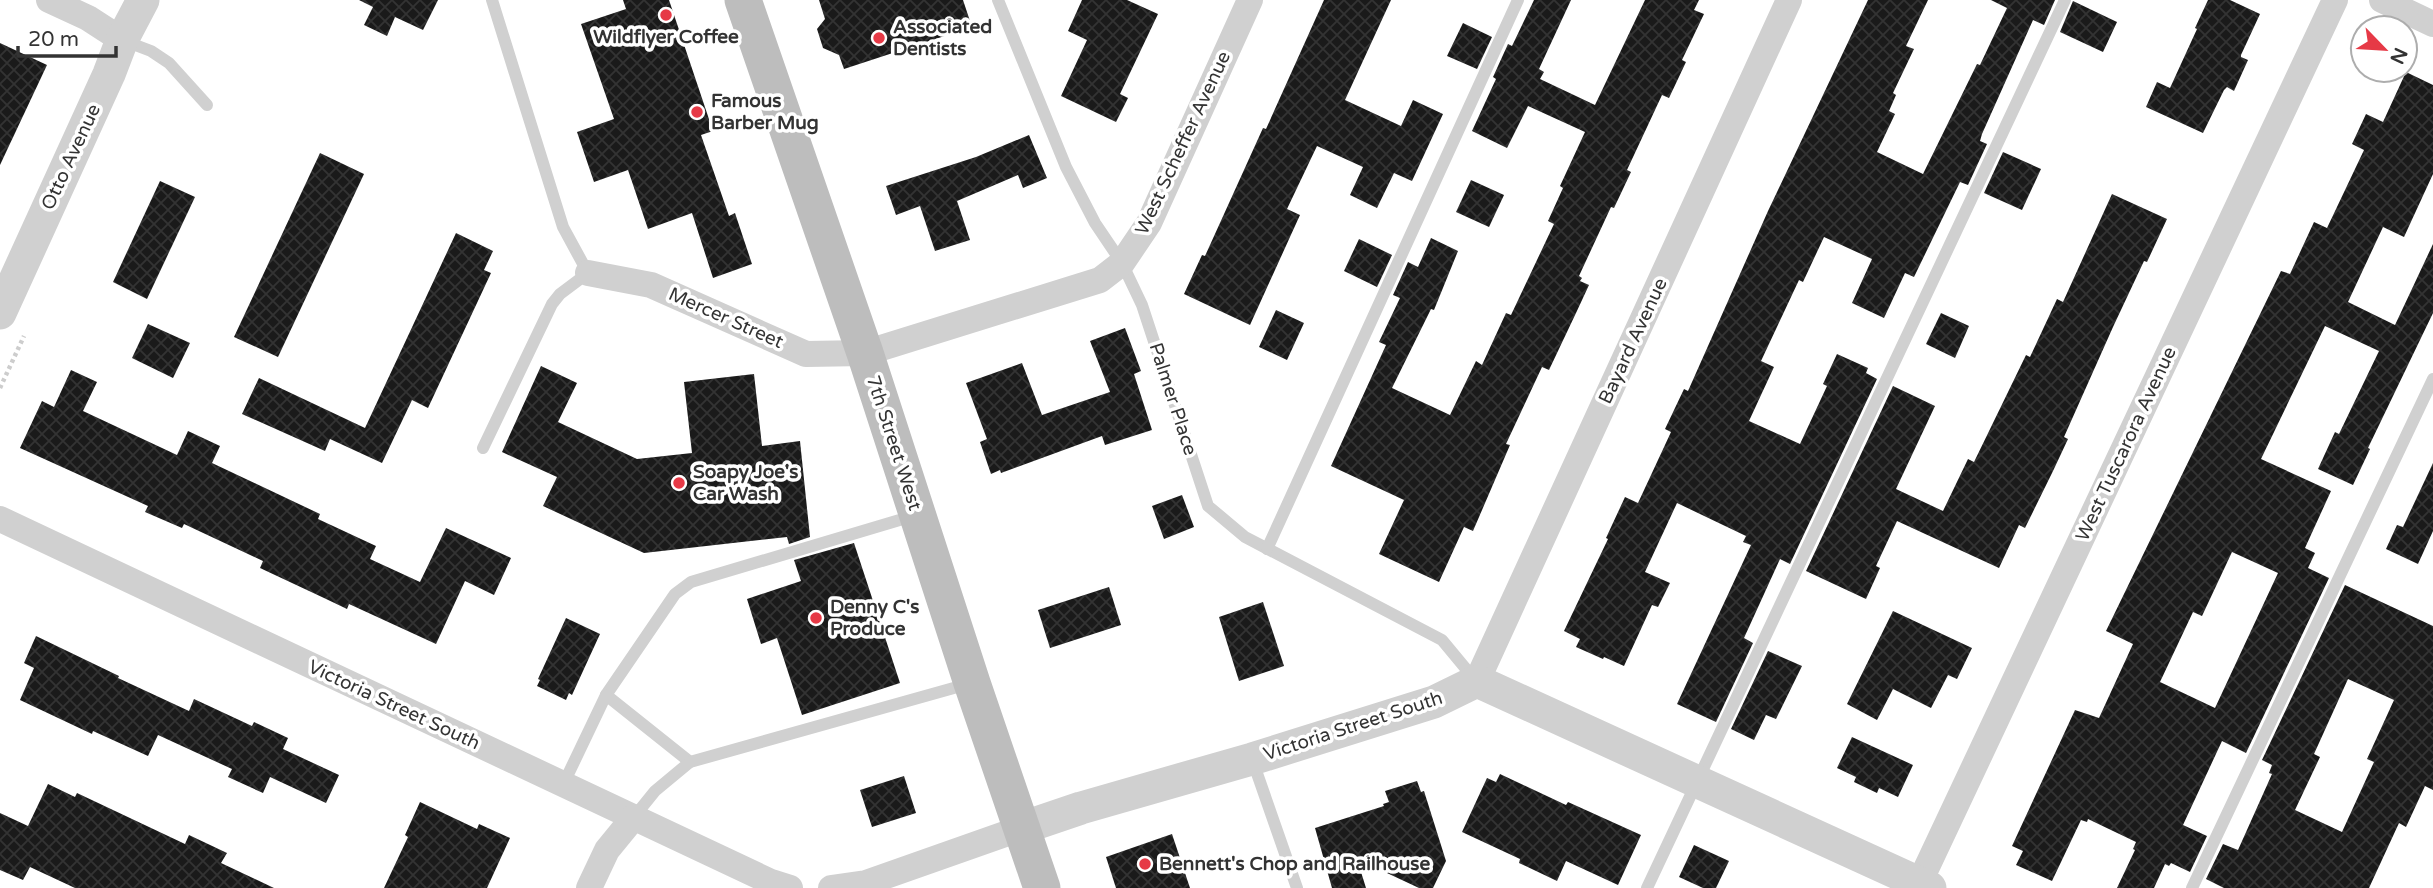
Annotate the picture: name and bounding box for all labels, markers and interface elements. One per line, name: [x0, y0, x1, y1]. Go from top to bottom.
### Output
marker: Wildflyer Coffee: [658, 7, 674, 23]
scale bar: [18, 14, 116, 58]
north arrow: [2349, 14, 2419, 84]
place label: Associated Dentists: [893, 16, 992, 60]
place label: Wildflyer Coffee: [593, 26, 739, 49]
text: 20 m: [28, 27, 79, 52]
marker: Associated Dentists: [871, 30, 887, 46]
text: N: [2385, 44, 2412, 67]
street label: West Scheffer Avenue: [1131, 48, 1235, 238]
place label: Famous Barber Mug: [711, 90, 819, 135]
street label: Otto Avenue: [37, 101, 105, 213]
marker: Famous Barber Mug: [689, 104, 705, 120]
street label: Bayard Avenue: [1594, 275, 1672, 407]
street label: Mercer Street: [665, 283, 787, 353]
street label: Palmer Place: [1144, 340, 1202, 458]
street label: West Tuscarora Avenue: [2071, 343, 2181, 545]
street label: 7th Street West: [862, 373, 926, 513]
place label: Soapy Joe's Car Wash: [693, 461, 798, 505]
marker: Soapy Joe's Car Wash: [671, 475, 687, 491]
place label: Denny C's Produce: [830, 596, 919, 640]
marker: Denny C's Produce: [808, 610, 824, 626]
street label: Victoria Street South: [305, 656, 483, 754]
street label: Victoria Street South: [1261, 687, 1445, 765]
place label: Bennett's Chop and Railhouse: [1159, 853, 1430, 876]
marker: Bennett's Chop and Railhouse: [1137, 856, 1153, 872]

